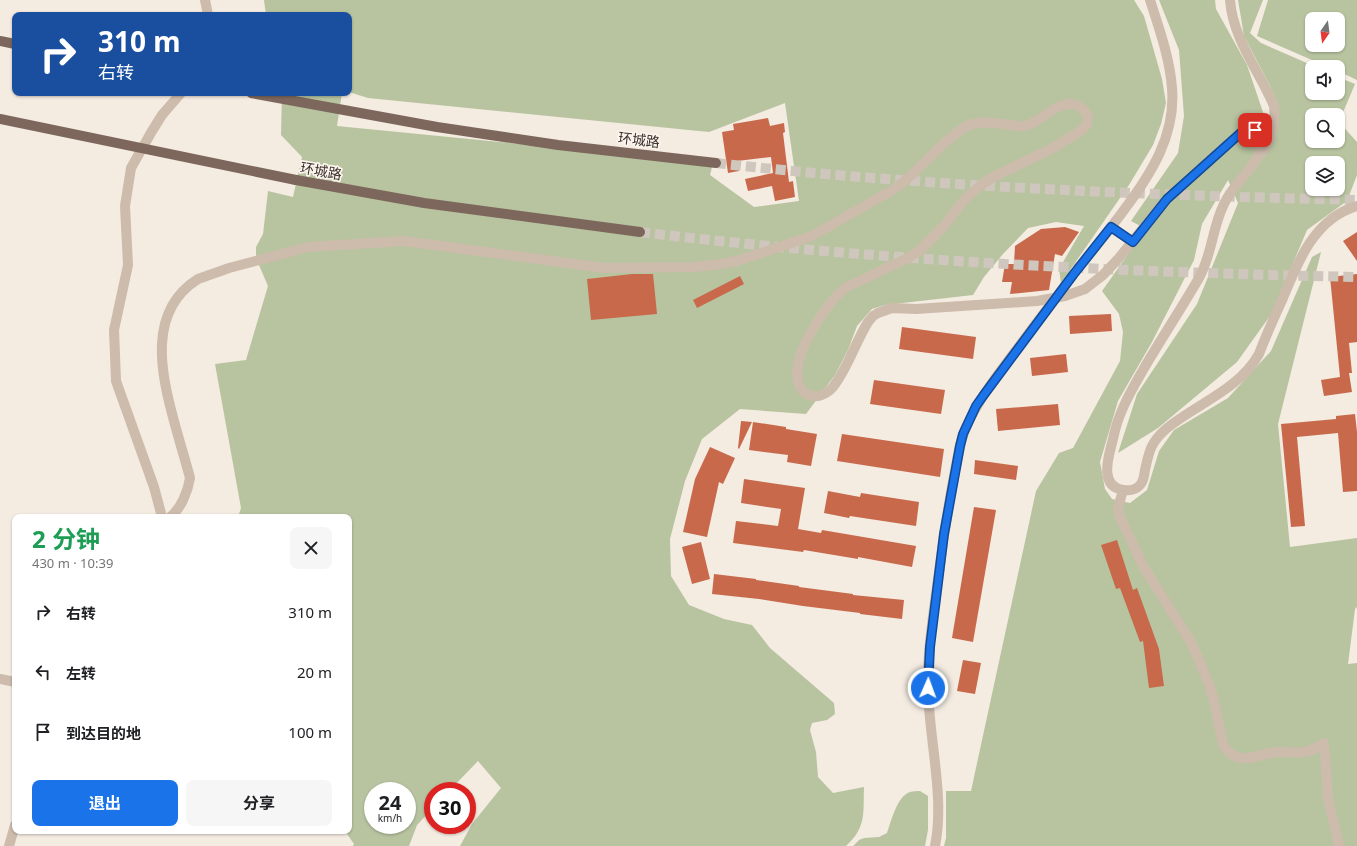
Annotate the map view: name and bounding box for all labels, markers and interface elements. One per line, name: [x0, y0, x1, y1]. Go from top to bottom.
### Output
north arrow: [1305, 12, 1345, 52]
map controls: [1305, 12, 1345, 196]
text: 310 m: [98, 22, 181, 60]
icon: right: [32, 28, 84, 80]
text: 右转: [98, 60, 134, 84]
button: sound: [1305, 60, 1345, 100]
button: search: [1305, 108, 1345, 148]
pin: [1238, 113, 1272, 147]
icon: arrive: [1244, 119, 1266, 141]
street label: 环城路: [617, 128, 661, 151]
button: layers: [1305, 156, 1345, 196]
street label: 环城路: [299, 158, 343, 184]
text: 2 分钟: [32, 522, 100, 555]
button: close: [290, 527, 332, 569]
text: 430 m · 10:39: [32, 554, 113, 572]
icon: right: [32, 601, 54, 623]
text: 310 m: [288, 602, 332, 622]
text: 右转: [66, 603, 96, 623]
icon: left: [32, 661, 54, 683]
text: 20 m: [297, 662, 332, 682]
text: 左转: [66, 663, 96, 683]
position arrow: [907, 667, 949, 709]
icon: arrive: [32, 721, 54, 743]
text: 100 m: [288, 722, 332, 742]
text: 到达目的地: [66, 723, 141, 743]
button: 退出: [32, 780, 178, 826]
button: 分享: [186, 780, 332, 826]
speed limit sign: 30: [424, 782, 476, 834]
text: 24: [379, 789, 401, 816]
text: km/h: [378, 811, 402, 825]

